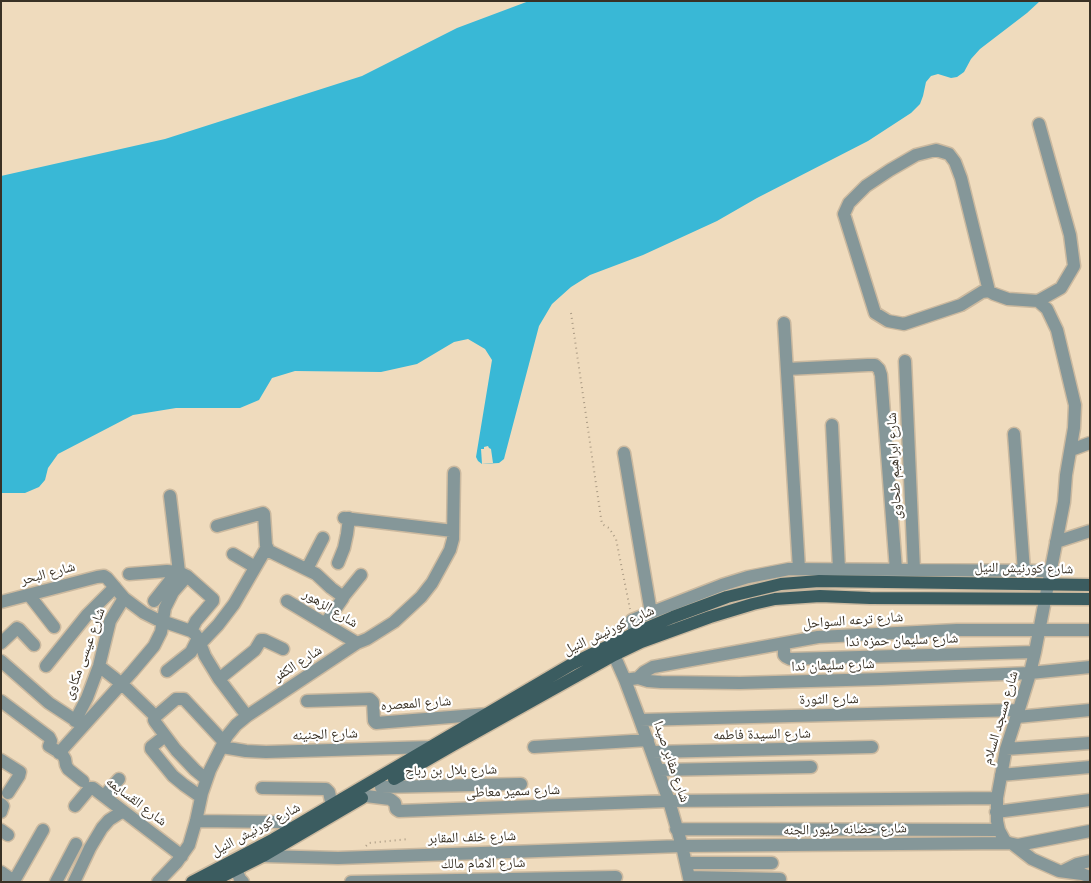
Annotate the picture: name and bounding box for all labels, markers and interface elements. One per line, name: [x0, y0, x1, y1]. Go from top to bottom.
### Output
street label: شارع ابراهيم طحاوى: [884, 412, 906, 520]
street label: شارع البحر: [19, 559, 77, 589]
street label: شارع كورنيش النيل: [975, 560, 1073, 578]
street label: شارع الزهور: [299, 586, 361, 632]
street label: شارع كورنيش النيل: [561, 603, 657, 659]
street label: شارع عيسى مكاوى: [61, 606, 109, 702]
street label: شارع ترعه السواحل: [802, 609, 904, 633]
street label: شارع سليمان حمزه ندا: [845, 631, 959, 651]
street label: شارع الكفر: [271, 642, 325, 686]
street label: شارع سليمان ندا: [791, 656, 875, 676]
street label: شارع مسجد السلام: [980, 669, 1022, 767]
street label: شارع الثورة: [799, 691, 859, 709]
street label: شارع المعصره: [380, 693, 452, 715]
street label: شارع مقابر صيدا: [649, 719, 693, 805]
street label: شارع الجنينه: [292, 725, 358, 745]
street label: شارع السيدة فاطمه: [713, 726, 811, 744]
street label: شارع بلال بن رباح: [405, 762, 497, 780]
street label: شارع القسايمه: [102, 774, 170, 830]
street label: شارع سمير معاطى: [466, 782, 560, 802]
street label: شارع كورنيش النيل: [208, 799, 304, 861]
street label: شارع حضانه طيور الجنه: [783, 821, 907, 839]
street label: شارع خلف المقابر: [428, 828, 516, 848]
street label: شارع الامام مالك: [441, 855, 525, 873]

